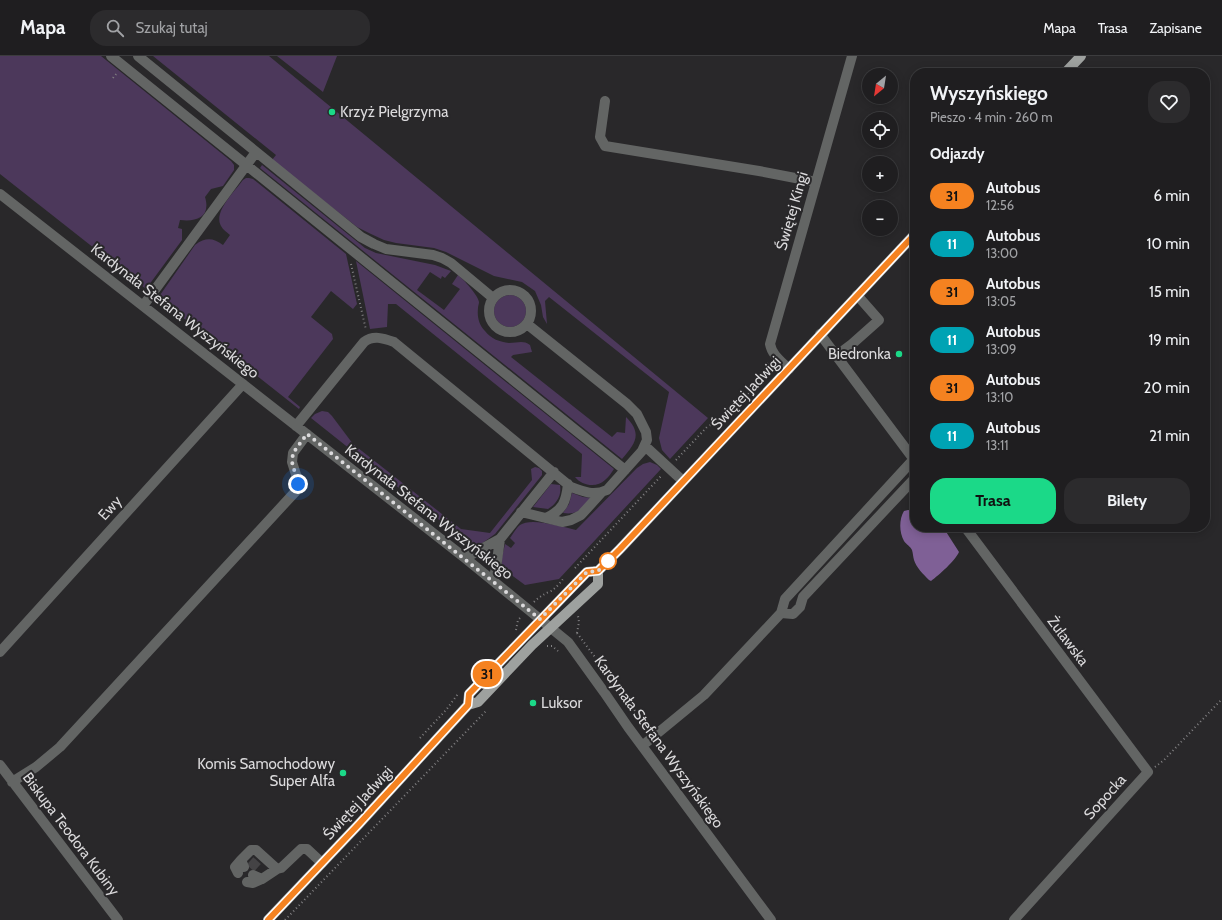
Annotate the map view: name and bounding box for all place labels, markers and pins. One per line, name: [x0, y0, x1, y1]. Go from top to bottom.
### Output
place label: Krzyż Pielgrzyma: [340, 103, 449, 121]
marker: Krzyż Pielgrzyma: [327, 107, 337, 117]
place label: Biedronka: [828, 345, 892, 363]
marker: Biedronka: [894, 349, 904, 359]
unlabelled marker: [599, 552, 617, 570]
place label: Luksor: [541, 694, 582, 712]
marker: Luksor: [528, 698, 538, 708]
place label: Komis Samochodowy Super Alfa: [197, 755, 336, 790]
marker: Komis Samochodowy Super Alfa: [338, 768, 348, 778]

